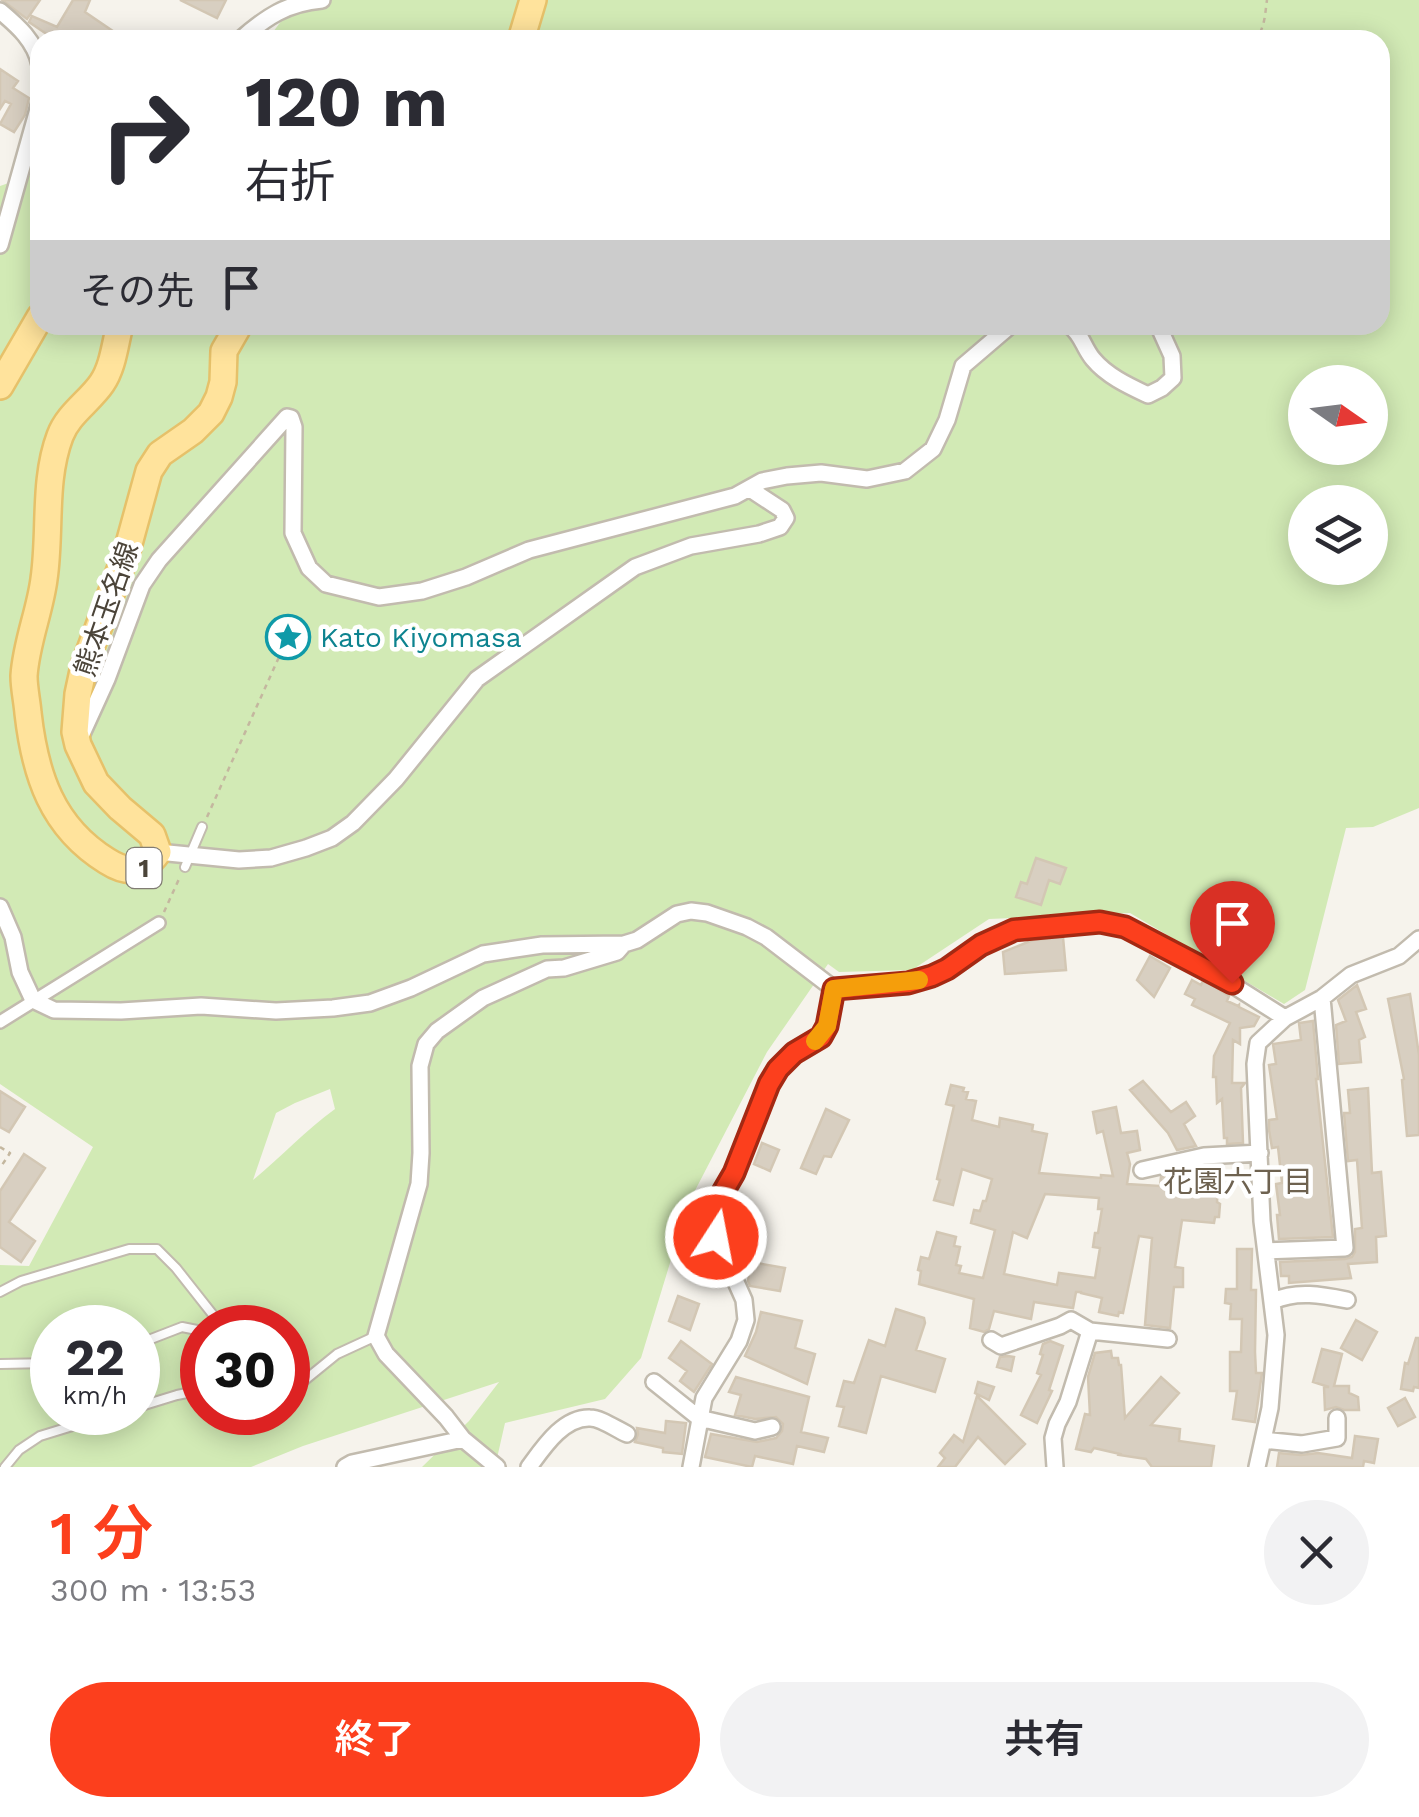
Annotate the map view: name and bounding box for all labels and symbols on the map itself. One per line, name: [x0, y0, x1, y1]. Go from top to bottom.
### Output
north arrow: [1288, 365, 1388, 465]
street label: 熊本玉名線: [68, 538, 145, 681]
place icon: Kato Kiyomasa: [265, 614, 311, 660]
place label: Kato Kiyomasa: [320, 621, 522, 654]
road number: 1: [126, 848, 162, 888]
pin: [1190, 881, 1275, 984]
district label: 花園六丁目: [1163, 1164, 1313, 1199]
position arrow: [664, 1185, 768, 1289]
speed limit sign: 30: [180, 1305, 310, 1435]

